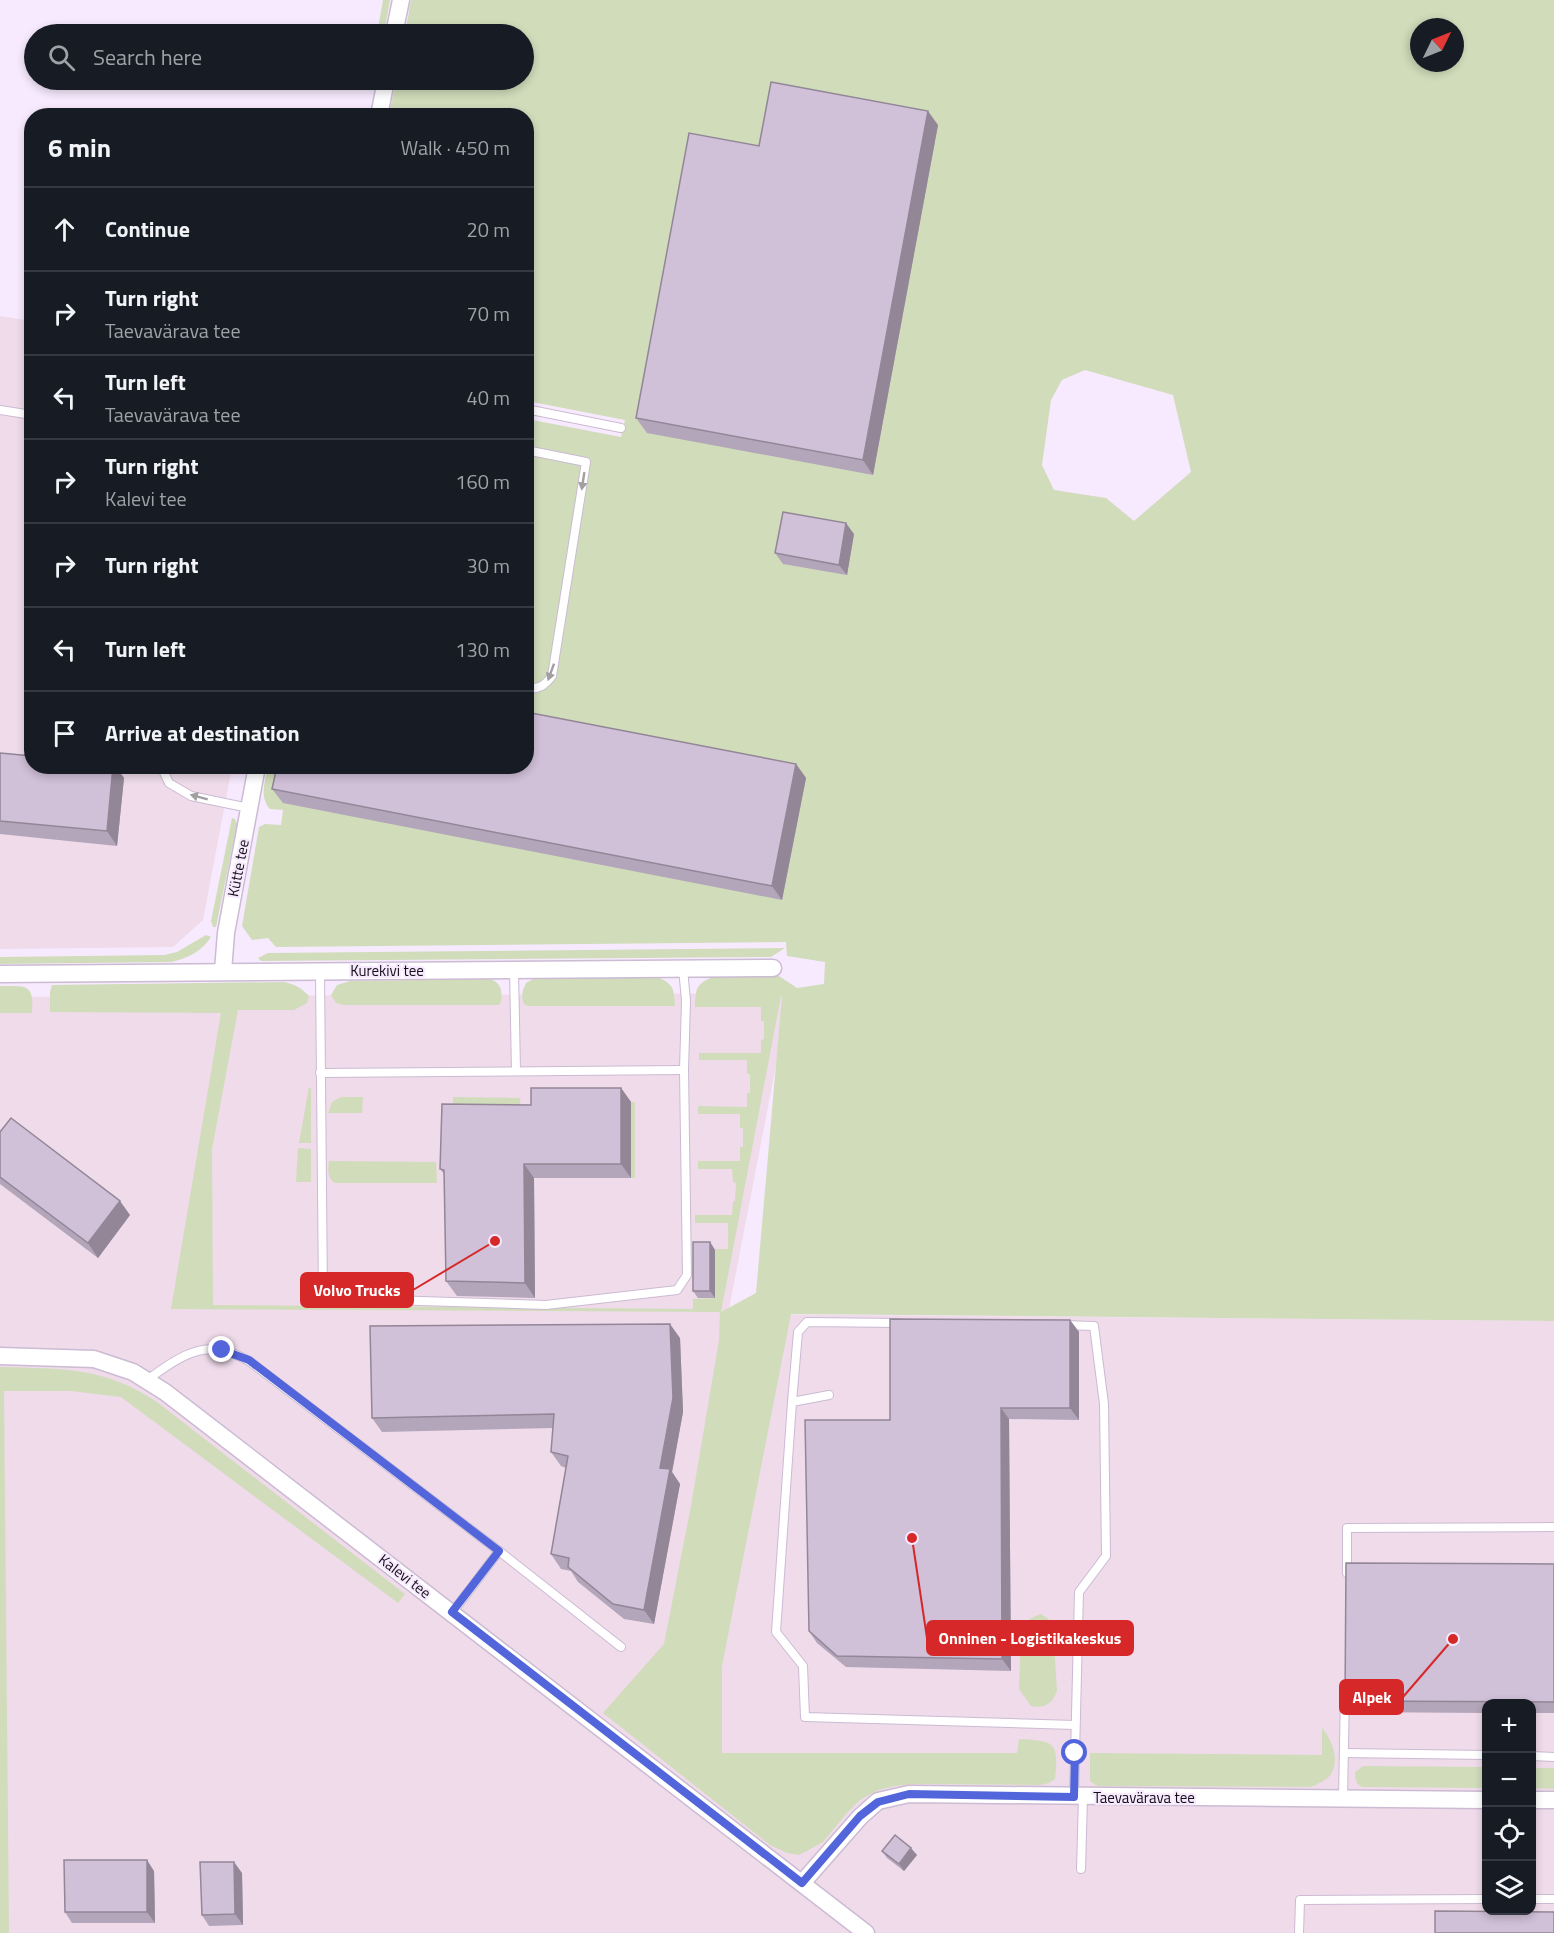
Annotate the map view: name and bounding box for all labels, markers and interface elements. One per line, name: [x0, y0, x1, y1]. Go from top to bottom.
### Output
north arrow: [1410, 18, 1464, 72]
search box: [24, 24, 534, 90]
text: Search here: [93, 40, 202, 74]
icon: search: [45, 41, 78, 74]
text: 6 min: [48, 128, 111, 167]
text: Walk · 450 m: [401, 132, 510, 163]
text: Continue: [105, 212, 190, 246]
icon: ahead: [48, 213, 81, 246]
text: 20 m: [466, 214, 510, 245]
text: Turn right: [105, 281, 199, 315]
icon: right: [48, 297, 81, 330]
text: 70 m: [466, 298, 510, 329]
text: Taevavärava tee: [105, 315, 241, 346]
text: Turn left: [105, 365, 186, 399]
icon: left: [48, 381, 81, 414]
text: 40 m: [466, 382, 510, 413]
text: Taevavärava tee: [105, 399, 241, 430]
text: Turn right: [105, 449, 199, 483]
icon: right: [48, 465, 81, 498]
text: 160 m: [455, 466, 510, 497]
one-way arrow: [578, 471, 587, 490]
text: Kalevi tee: [105, 483, 187, 514]
text: Turn right: [105, 548, 199, 582]
icon: right: [48, 549, 81, 582]
text: 30 m: [466, 550, 510, 581]
text: Turn left: [105, 632, 186, 666]
icon: left: [48, 633, 81, 666]
text: 130 m: [455, 634, 510, 665]
one-way arrow: [545, 664, 555, 682]
text: Arrive at destination: [105, 716, 300, 750]
icon: arrive: [48, 717, 81, 750]
one-way arrow: [190, 792, 208, 802]
street label: Kütte tee: [221, 837, 255, 899]
street label: Kurekivi tee: [350, 959, 424, 982]
callout: Volvo Trucks: [301, 1273, 413, 1307]
text: Volvo Trucks: [313, 1278, 401, 1302]
route end: [208, 1336, 234, 1362]
street label: Kalevi tee: [374, 1548, 436, 1604]
callout: Onninen - Logistikakeskus: [927, 1621, 1133, 1655]
text: Onninen - Logistikakeskus: [939, 1626, 1121, 1650]
callout: Alpek: [1340, 1680, 1403, 1714]
text: Alpek: [1352, 1685, 1392, 1709]
map controls: [1482, 1699, 1536, 1915]
button: +: [1482, 1699, 1536, 1753]
route start: [1061, 1739, 1087, 1765]
button: −: [1482, 1753, 1536, 1807]
street label: Taevavärava tee: [1093, 1786, 1195, 1809]
button: locate: [1482, 1807, 1536, 1861]
button: layers: [1482, 1861, 1536, 1915]

